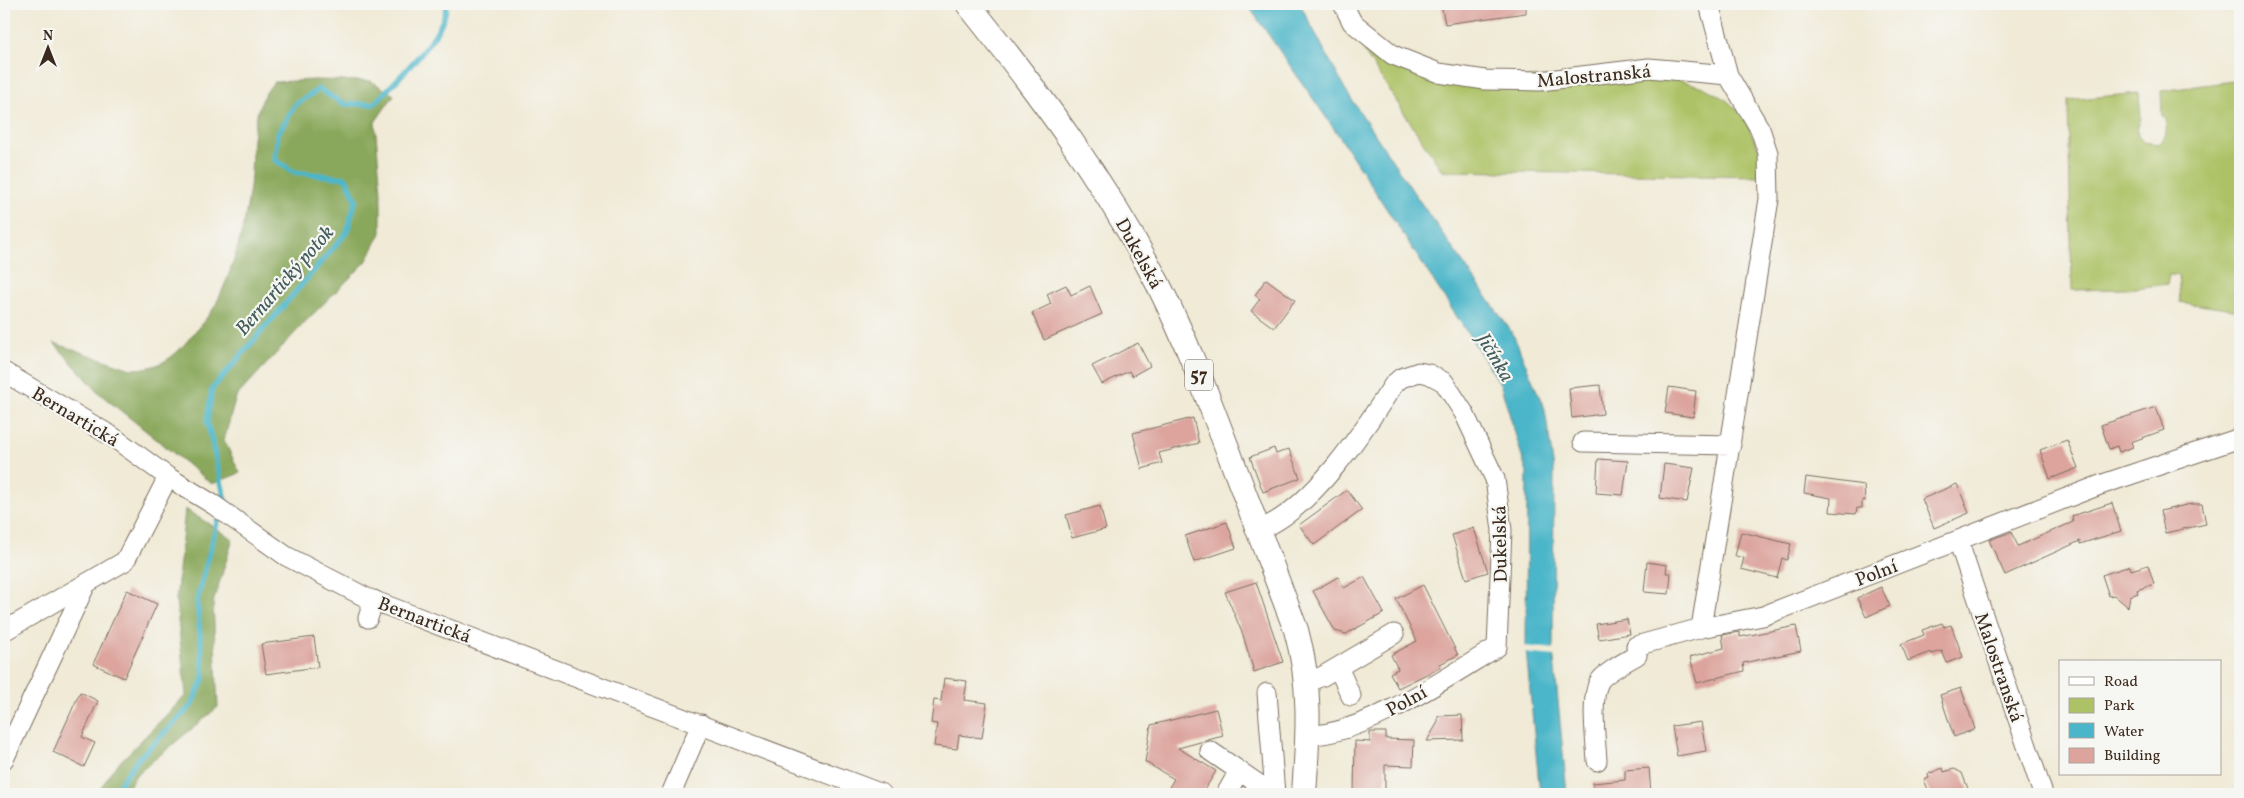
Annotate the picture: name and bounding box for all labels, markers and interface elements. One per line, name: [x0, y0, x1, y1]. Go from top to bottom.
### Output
north arrow: [22, 22, 72, 72]
text: N: [43, 27, 53, 46]
street label: Malostranská: [1536, 59, 1652, 95]
street label: Dukelská: [1108, 214, 1168, 294]
water label: Bernartický potok: [230, 220, 341, 342]
water label: Jičínka: [1468, 327, 1520, 388]
road number: 57: [1185, 360, 1213, 390]
street label: Bernartická: [26, 381, 124, 454]
street label: Dukelská: [1487, 505, 1515, 583]
street label: Polní: [1852, 554, 1902, 594]
street label: Bernartická: [374, 591, 475, 651]
street label: Malostranská: [1967, 609, 2029, 726]
legend: [2059, 660, 2222, 776]
text: Road: [2104, 672, 2138, 693]
street label: Polní: [1382, 680, 1432, 724]
text: Park: [2104, 696, 2135, 717]
text: Water: [2104, 722, 2144, 743]
text: Building: [2104, 746, 2161, 767]

